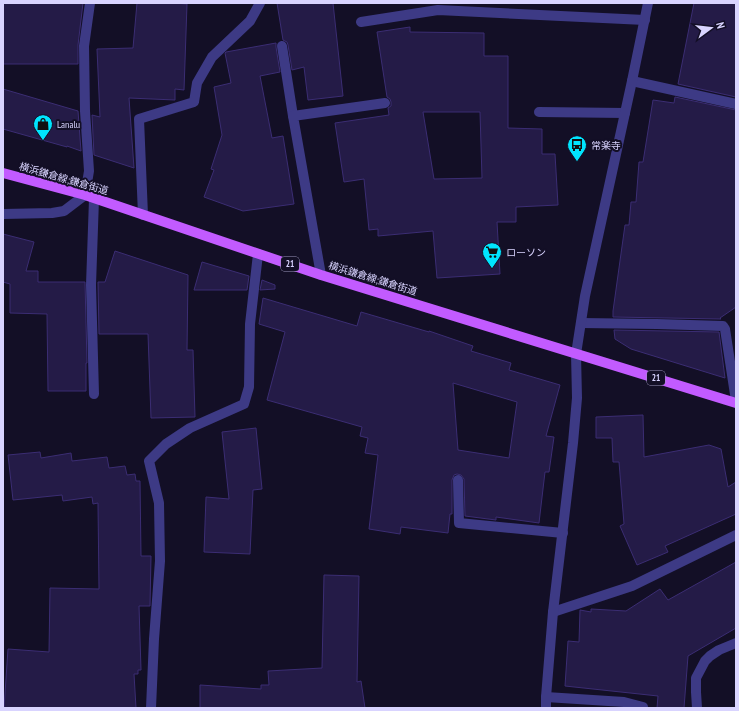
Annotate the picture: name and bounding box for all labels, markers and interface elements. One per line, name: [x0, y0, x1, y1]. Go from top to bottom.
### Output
north arrow: [691, 8, 731, 48]
text: N: [713, 21, 728, 30]
shop icon: Lanalu: [32, 113, 54, 141]
place label: Lanalu: [57, 118, 80, 131]
bus stop icon: 常楽寺: [566, 134, 588, 162]
place label: 常楽寺: [591, 139, 621, 152]
street label: 横浜鎌倉線;鎌倉街道: [18, 160, 110, 197]
supermarket icon: ローソン: [481, 241, 503, 269]
place label: ローソン: [506, 246, 546, 259]
road number: 21: [281, 257, 299, 271]
street label: 横浜鎌倉線;鎌倉街道: [327, 259, 419, 298]
road number: 21: [647, 371, 665, 385]

